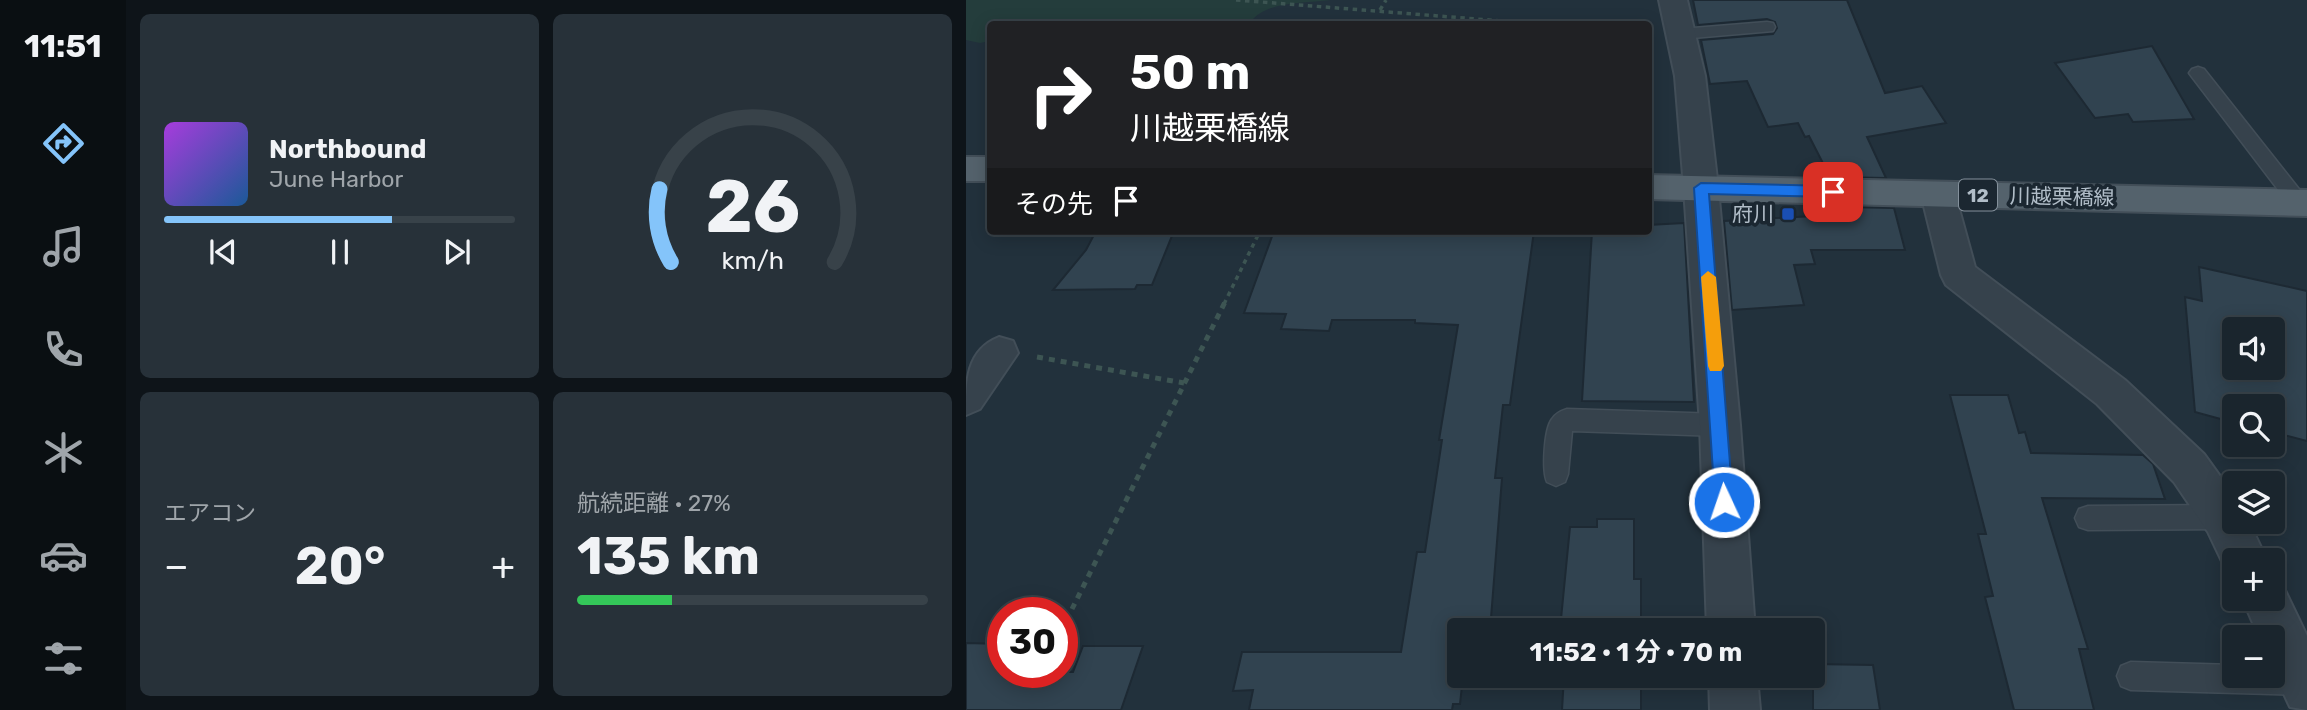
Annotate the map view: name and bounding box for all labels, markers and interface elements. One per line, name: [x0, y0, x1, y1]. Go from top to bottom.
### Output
text: 11:51: [24, 27, 102, 65]
text: 50 m: [1130, 43, 1250, 101]
icon: right: [1015, 49, 1106, 140]
text: 川越栗橋線: [1130, 109, 1290, 147]
icon: directions: [39, 119, 88, 168]
text: Northbound: [269, 134, 427, 165]
pin: [1803, 162, 1863, 222]
text: June Harbor: [269, 165, 403, 193]
text: 26: [705, 165, 800, 251]
icon: arrive: [1814, 173, 1852, 211]
road number: 12: [1959, 180, 1997, 210]
icon: arrive: [1107, 182, 1145, 220]
street label: 川越栗橋線: [2009, 183, 2115, 210]
text: その先: [1015, 189, 1093, 220]
place label: 府川: [1732, 201, 1774, 226]
marker: 府川: [1780, 206, 1796, 222]
icon: music: [39, 222, 88, 271]
icon: previous: [204, 233, 242, 271]
icon: pause: [321, 233, 359, 271]
icon: next: [438, 233, 476, 271]
text: km/h: [721, 246, 784, 275]
map controls: [2222, 317, 2285, 688]
button: sound: [2222, 317, 2285, 380]
icon: phone: [39, 325, 88, 374]
button: search: [2222, 394, 2285, 457]
icon: climate: [39, 428, 88, 477]
position arrow: [1687, 465, 1761, 539]
button: layers: [2222, 471, 2285, 534]
text: 航続距離 · 27%: [577, 489, 731, 517]
text: エアコン: [164, 499, 256, 527]
text: 135 km: [577, 525, 760, 587]
icon: car: [39, 531, 88, 580]
text: 20°: [295, 535, 385, 597]
text: −: [164, 543, 189, 589]
text: +: [491, 543, 515, 589]
button: +: [2222, 548, 2285, 611]
speed limit sign: 30: [987, 597, 1078, 688]
button: −: [2222, 625, 2285, 688]
icon: filters: [39, 634, 88, 683]
text: 11:52 · 1 分 · 70 m: [1530, 637, 1742, 668]

